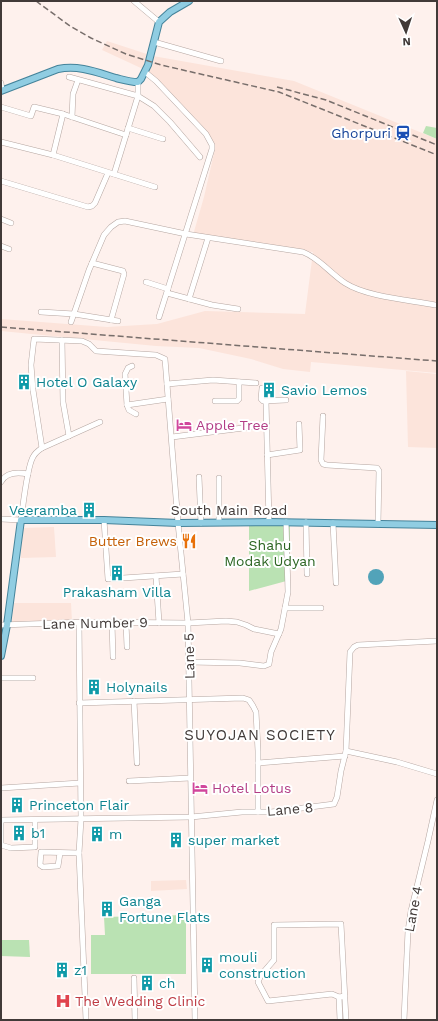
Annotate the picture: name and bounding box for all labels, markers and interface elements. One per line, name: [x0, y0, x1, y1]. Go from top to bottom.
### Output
north arrow: [386, 12, 426, 52]
text: N: [402, 35, 411, 48]
station icon: Ghorpuri: [394, 124, 412, 142]
place label: Ghorpuri: [331, 125, 391, 141]
building icon: Hotel O Galaxy: [15, 373, 33, 391]
place label: Hotel O Galaxy: [36, 374, 138, 390]
building icon: Savio Lemos: [260, 381, 278, 399]
place label: Savio Lemos: [281, 382, 367, 398]
hotel icon: Apple Tree: [175, 416, 193, 434]
place label: Apple Tree: [196, 417, 269, 433]
building icon: Veeramba: [80, 501, 98, 519]
place label: Veeramba: [9, 502, 77, 518]
street label: South Main Road: [171, 502, 287, 518]
restaurant icon: Butter Brews: [180, 532, 198, 550]
place label: Butter Brews: [89, 533, 177, 549]
park label: Shahu Modak Udyan: [224, 537, 316, 569]
building icon: Prakasham Villa: [108, 564, 126, 582]
place label: Prakasham Villa: [63, 584, 171, 600]
street label: Lane Number 9: [42, 614, 148, 632]
street label: Lane 5: [181, 633, 197, 679]
building icon: Holynails: [85, 678, 103, 696]
place label: Holynails: [106, 679, 168, 695]
district label: SUYOJAN SOCIETY: [184, 726, 336, 744]
hotel icon: Hotel Lotus: [191, 779, 209, 797]
place label: Hotel Lotus: [212, 780, 291, 796]
building icon: Princeton Flair: [8, 796, 26, 814]
place label: Princeton Flair: [29, 797, 130, 813]
street label: Lane 8: [266, 799, 314, 819]
building icon: b1: [10, 824, 28, 842]
place label: b1: [31, 825, 45, 841]
building icon: m: [88, 825, 106, 843]
place label: m: [109, 826, 122, 842]
building icon: super market: [167, 831, 185, 849]
place label: super market: [188, 832, 280, 848]
street label: Lane 4: [401, 885, 425, 933]
place label: Ganga Fortune Flats: [119, 893, 210, 925]
building icon: Ganga Fortune Flats: [98, 900, 116, 918]
place label: mouli construction: [219, 949, 306, 981]
building icon: mouli construction: [198, 956, 216, 974]
building icon: z1: [53, 961, 71, 979]
place label: z1: [74, 962, 87, 978]
building icon: ch: [138, 974, 156, 992]
place label: ch: [159, 975, 176, 991]
hospital icon: The Wedding Clinic: [54, 992, 72, 1010]
place label: The Wedding Clinic: [75, 993, 206, 1009]

